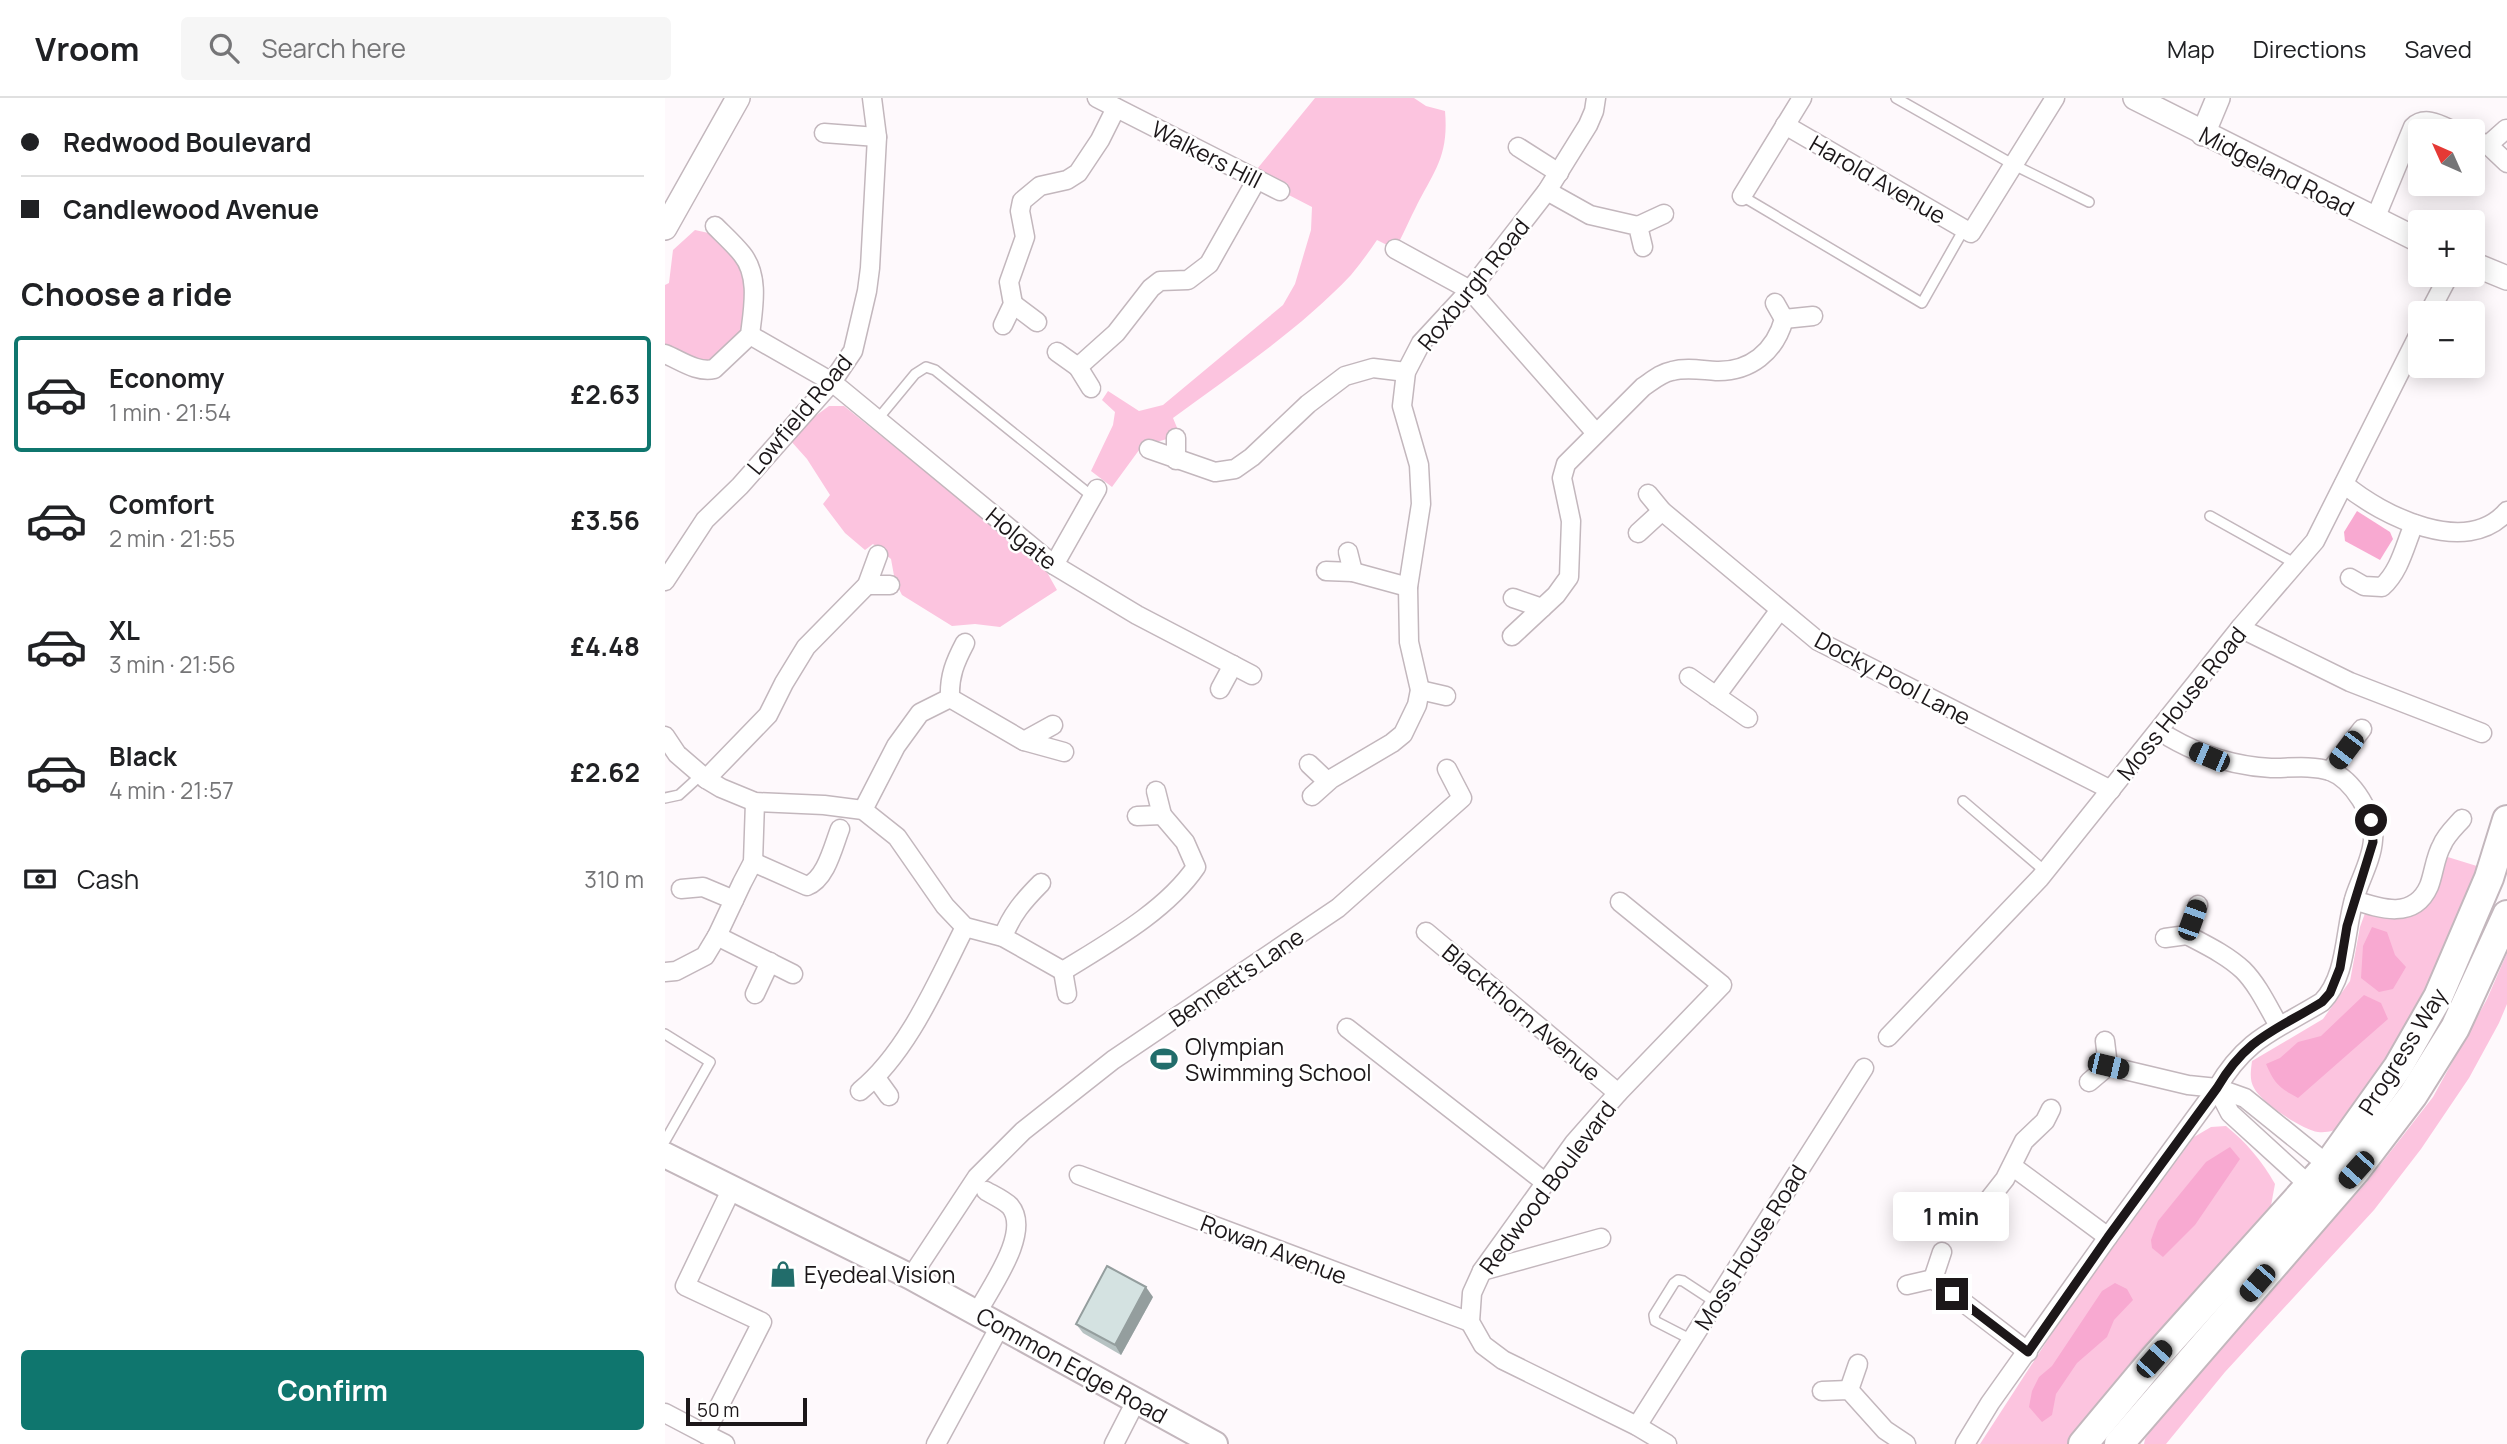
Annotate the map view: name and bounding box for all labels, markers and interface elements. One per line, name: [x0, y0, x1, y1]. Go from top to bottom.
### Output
search box: [181, 17, 671, 80]
text: Vroom: [35, 26, 139, 71]
icon: search: [205, 29, 243, 67]
text: Search here: [261, 30, 406, 66]
text: Map: [2167, 32, 2215, 65]
text: Directions: [2253, 32, 2366, 65]
text: Saved: [2404, 32, 2472, 65]
street label: Walkers Hill: [1146, 113, 1268, 195]
street label: Midgeland Road: [2194, 118, 2360, 224]
north arrow: [2408, 119, 2485, 196]
map controls: [2408, 119, 2485, 378]
text: Redwood Boulevard: [63, 124, 311, 160]
street label: Harold Avenue: [1804, 127, 1952, 231]
text: Candlewood Avenue: [63, 191, 319, 227]
button: +: [2408, 210, 2485, 287]
street label: Roxburgh Road: [1410, 211, 1536, 357]
text: Choose a ride: [21, 272, 232, 316]
button: −: [2408, 301, 2485, 378]
street label: Lowfield Road: [739, 347, 859, 481]
text: Economy: [109, 360, 224, 396]
icon: car: [25, 363, 88, 426]
text: £2.63: [571, 376, 640, 412]
text: 1 min · 21:54: [109, 396, 231, 428]
text: Comfort: [109, 486, 215, 522]
icon: car: [25, 489, 88, 552]
street label: Holgate: [980, 499, 1064, 577]
text: £3.56: [571, 502, 640, 538]
text: 2 min · 21:55: [109, 522, 235, 554]
text: XL: [109, 612, 140, 648]
icon: car: [25, 615, 88, 678]
street label: Moss House Road: [2109, 619, 2253, 787]
street label: Docky Pool Lane: [1809, 623, 1977, 733]
text: £4.48: [570, 628, 640, 664]
text: 3 min · 21:56: [109, 648, 236, 680]
car: [2325, 727, 2368, 773]
text: Black: [109, 738, 177, 774]
car: [2186, 739, 2233, 775]
icon: car: [25, 741, 88, 804]
text: £2.62: [570, 754, 640, 790]
text: 4 min · 21:57: [109, 774, 234, 806]
route start: [2355, 804, 2387, 836]
icon: cash: [21, 860, 59, 898]
text: Cash: [77, 861, 139, 897]
text: 310 m: [584, 863, 644, 895]
car: [2175, 897, 2210, 943]
street label: Bennett's Lane: [1162, 920, 1310, 1034]
street label: Blackthorn Avenue: [1436, 936, 1608, 1088]
street label: Progress Way: [2350, 981, 2454, 1121]
place label: Olympian Swimming School: [1185, 1030, 1372, 1088]
sports icon: Olympian Swimming School: [1149, 1044, 1179, 1074]
car: [2086, 1051, 2131, 1081]
street label: Redwood Boulevard: [1471, 1094, 1623, 1280]
car: [2335, 1147, 2378, 1193]
street label: Moss House Road: [1686, 1158, 1814, 1336]
callout: 1 min: [1894, 1192, 2010, 1242]
text: 1 min: [1923, 1200, 1979, 1232]
street label: Rowan Avenue: [1196, 1206, 1352, 1292]
place label: Eyedeal Vision: [804, 1258, 955, 1290]
shop icon: Eyedeal Vision: [768, 1259, 798, 1289]
car: [2236, 1260, 2279, 1306]
route end: [1936, 1278, 1968, 1310]
street label: Common Edge Road: [971, 1299, 1173, 1431]
car: [2133, 1336, 2176, 1382]
button: Confirm: [21, 1350, 644, 1430]
scale bar: [686, 1395, 807, 1427]
text: 50 m: [697, 1397, 739, 1423]

